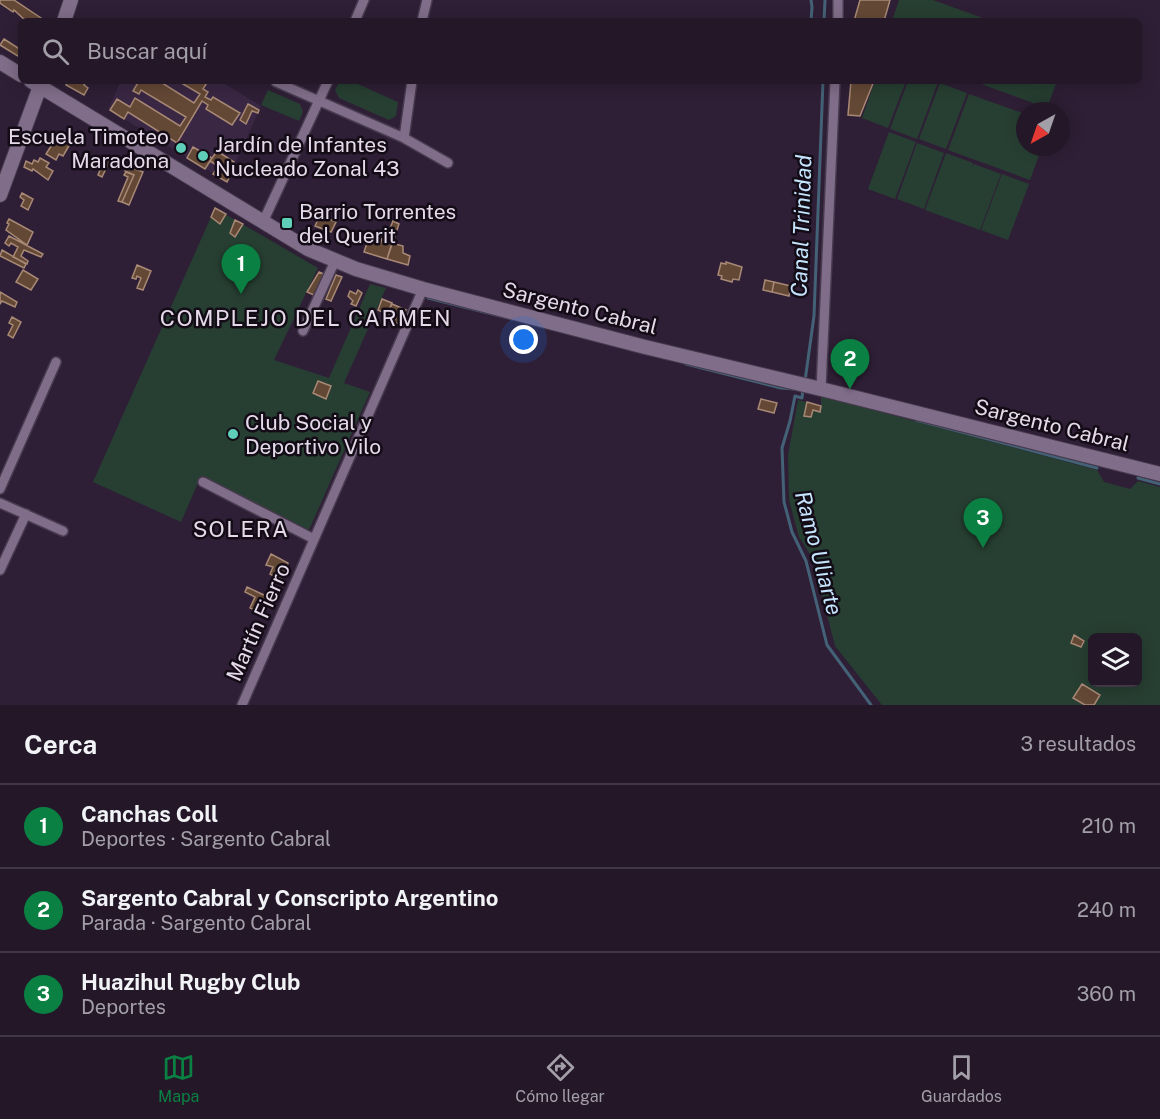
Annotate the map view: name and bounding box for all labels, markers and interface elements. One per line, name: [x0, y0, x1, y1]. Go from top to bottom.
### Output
search box: [18, 18, 1142, 84]
icon: search: [39, 35, 72, 68]
text: Buscar aquí: [87, 38, 207, 64]
north arrow: [1016, 102, 1070, 156]
place label: Escuela Timoteo Maradona: [8, 124, 169, 173]
place label: Jardín de Infantes Nucleado Zonal 43: [215, 132, 399, 181]
marker: Escuela Timoteo Maradona: [174, 141, 188, 155]
marker: Jardín de Infantes Nucleado Zonal 43: [196, 149, 210, 163]
water label: Canal Trinidad: [786, 154, 816, 298]
place label: Barrio Torrentes del Querit: [299, 199, 456, 248]
marker: Barrio Torrentes del Querit: [280, 216, 294, 230]
pin: 1: [222, 244, 260, 294]
street label: Sargento Cabral: [500, 277, 660, 339]
district label: COMPLEJO DEL CARMEN: [160, 305, 452, 331]
your location: [509, 325, 538, 354]
pin: 2: [830, 340, 870, 389]
street label: Sargento Cabral: [972, 394, 1132, 456]
place label: Club Social y Deportivo Vilo: [245, 410, 381, 459]
marker: Club Social y Deportivo Vilo: [226, 427, 240, 441]
water label: Ramo Uliarte: [790, 488, 848, 618]
pin: 3: [964, 498, 1002, 548]
district label: SOLERA: [193, 516, 289, 542]
street label: Martín Fierro: [221, 559, 295, 685]
map controls: [1088, 633, 1142, 687]
button: layers: [1088, 633, 1142, 687]
text: Cerca: [24, 729, 97, 760]
text: 3 resultados: [1020, 732, 1136, 756]
text: Canchas Coll: [81, 801, 218, 827]
text: 1: [39, 814, 48, 838]
text: 210 m: [1082, 814, 1136, 838]
text: Deportes · Sargento Cabral: [81, 827, 331, 851]
text: Sargento Cabral y Conscripto Argentino: [81, 885, 499, 911]
text: 2: [37, 898, 50, 922]
text: 240 m: [1077, 898, 1136, 922]
text: Parada · Sargento Cabral: [81, 911, 311, 935]
text: Huazihul Rugby Club: [81, 969, 300, 995]
text: 3: [37, 982, 50, 1006]
text: 360 m: [1077, 982, 1136, 1006]
text: Deportes: [81, 995, 166, 1019]
tab: Mapa: [158, 1051, 199, 1106]
tab: Cómo llegar: [515, 1051, 605, 1106]
tab: Guardados: [921, 1051, 1002, 1106]

